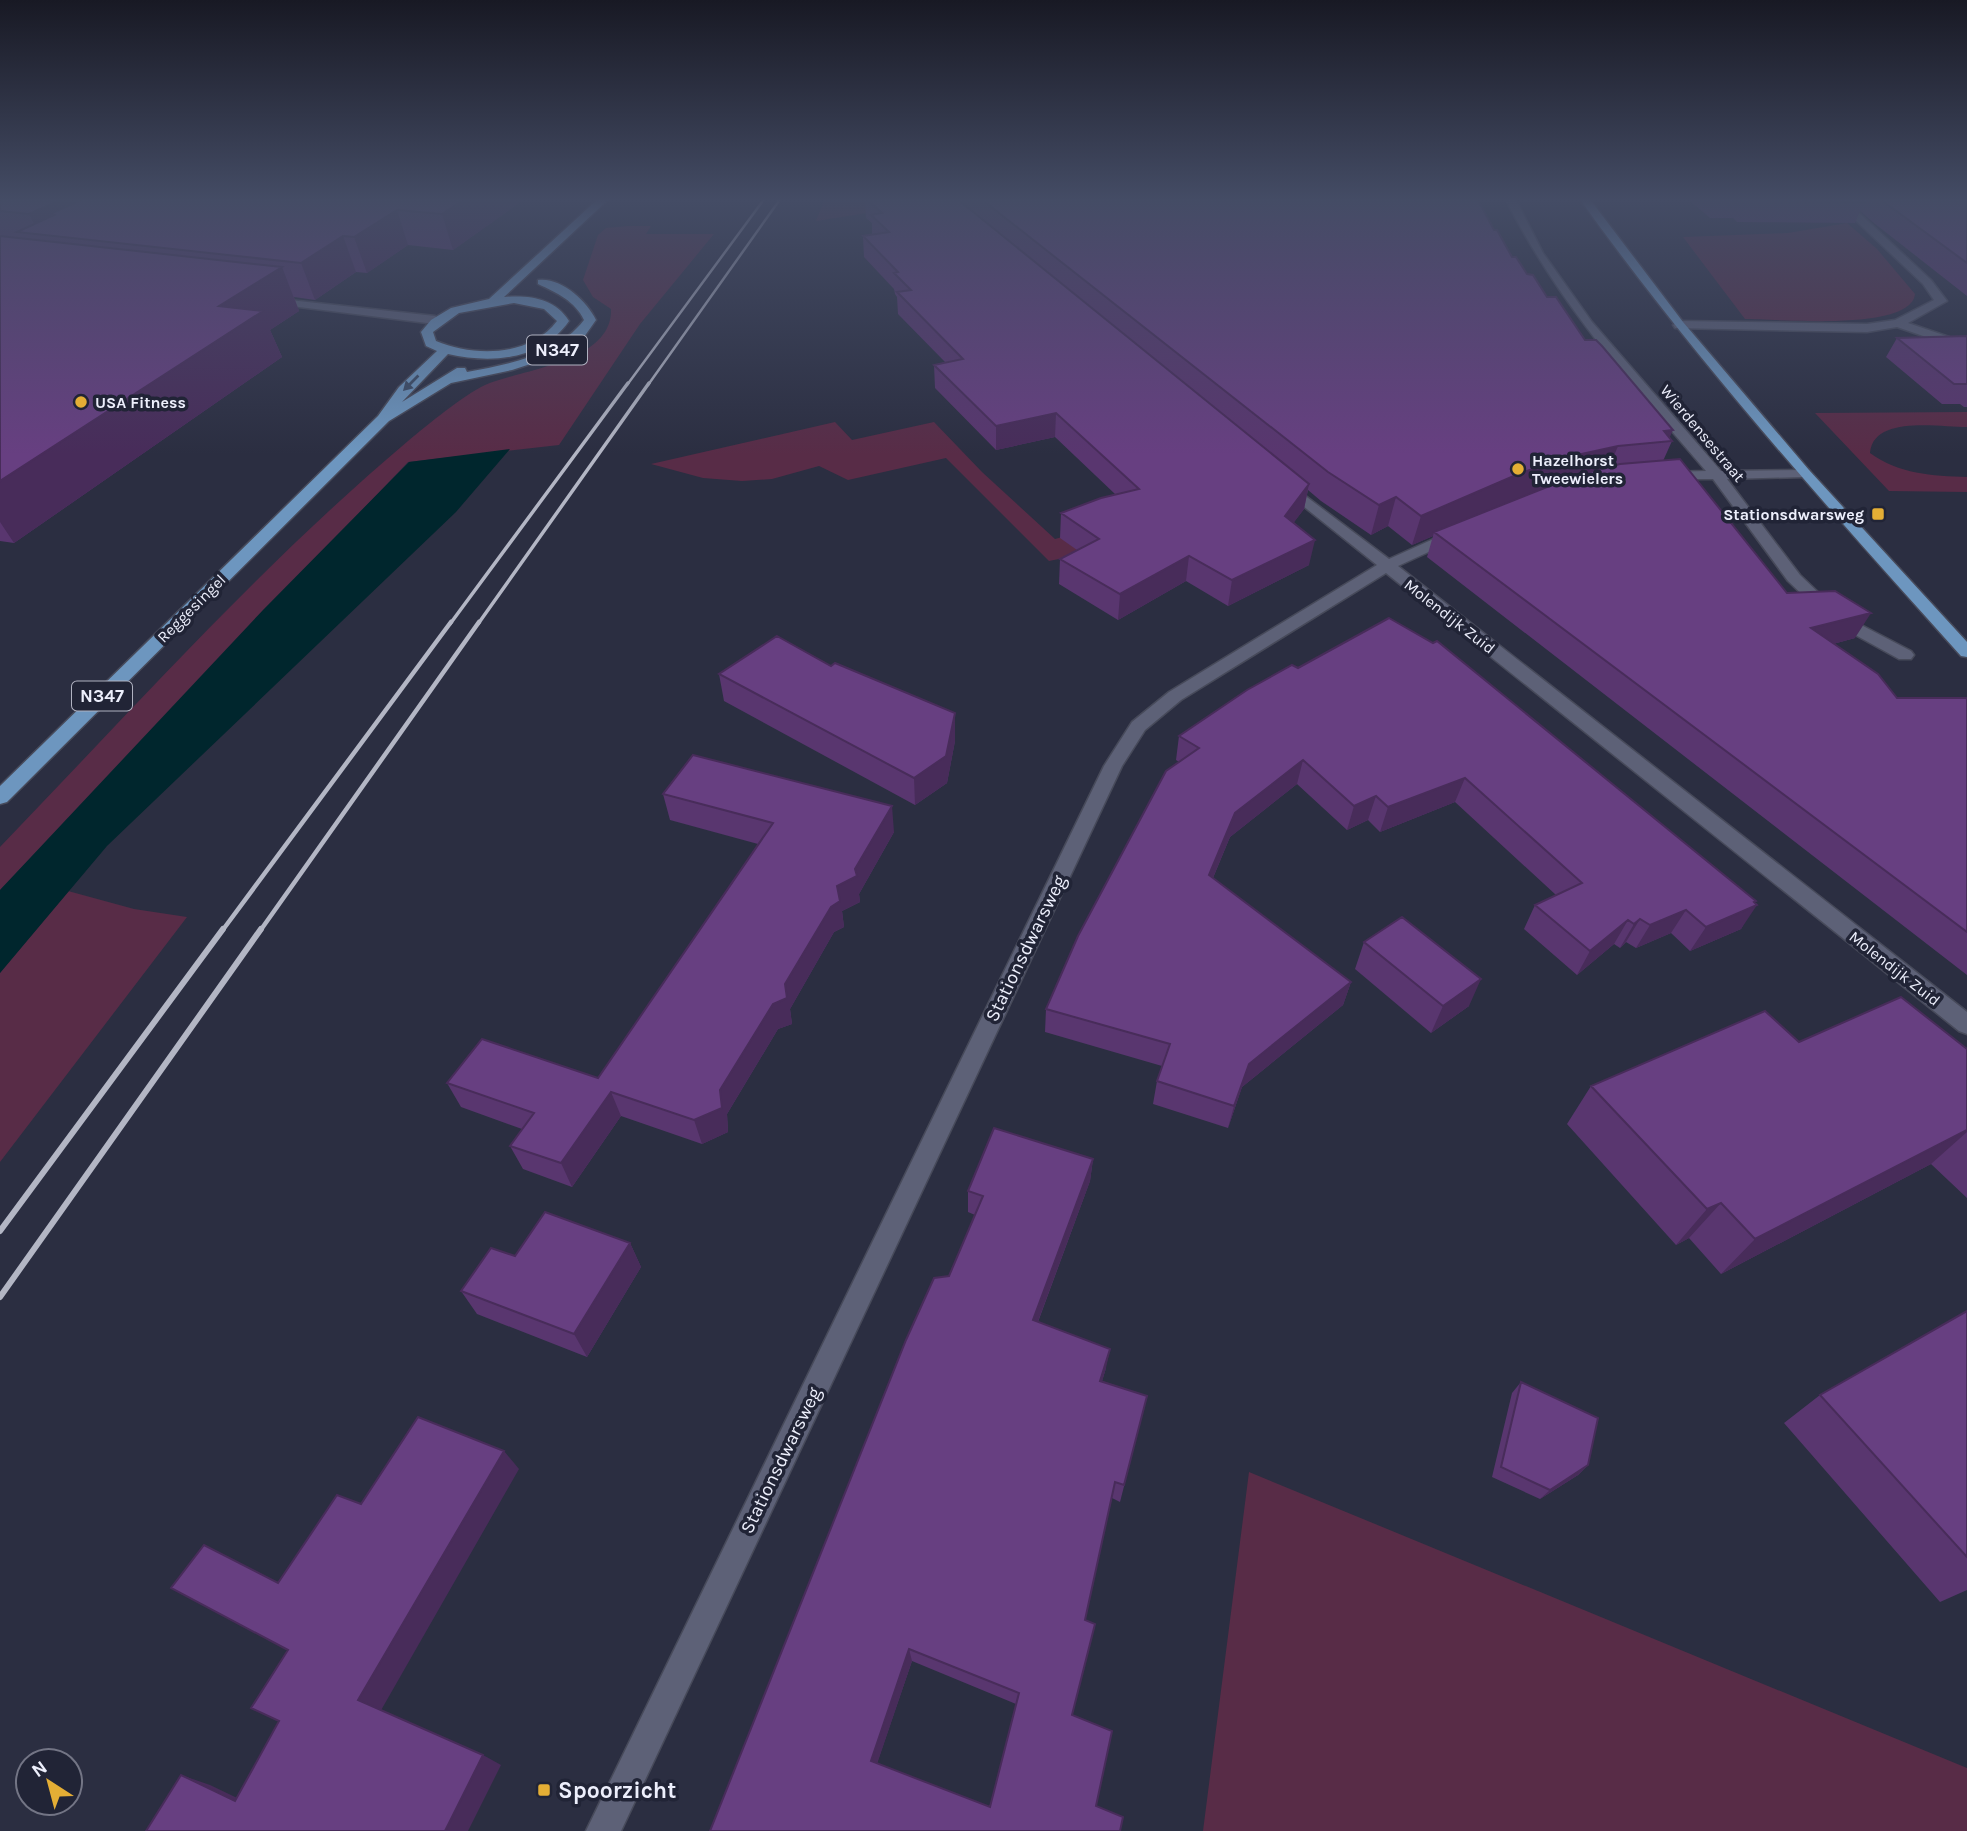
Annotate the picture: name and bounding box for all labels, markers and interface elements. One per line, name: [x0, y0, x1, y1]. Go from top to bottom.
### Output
road number: N347: [527, 336, 587, 364]
one-way arrow: [404, 374, 420, 391]
street label: Wierdensestraat: [1656, 381, 1749, 486]
place label: USA Fitness: [95, 393, 186, 412]
marker: USA Fitness: [73, 394, 89, 410]
place label: Hazelhorst Tweewielers: [1532, 451, 1623, 488]
marker: Hazelhorst Tweewielers: [1510, 461, 1526, 477]
place label: Stationsdwarsweg: [1723, 505, 1864, 524]
marker: Stationsdwarsweg: [1870, 506, 1886, 522]
street label: Reggesingel: [153, 570, 229, 646]
street label: Molendijk Zuid: [1400, 575, 1499, 658]
road number: N347: [72, 682, 132, 710]
street label: Stationsdwarsweg: [981, 871, 1071, 1025]
street label: Molendijk Zuid: [1845, 927, 1944, 1010]
street label: Stationsdwarsweg: [736, 1383, 826, 1537]
north arrow: [14, 1747, 84, 1817]
text: N: [28, 1756, 52, 1782]
place label: Spoorzicht: [558, 1777, 676, 1804]
marker: Spoorzicht: [536, 1782, 552, 1798]

